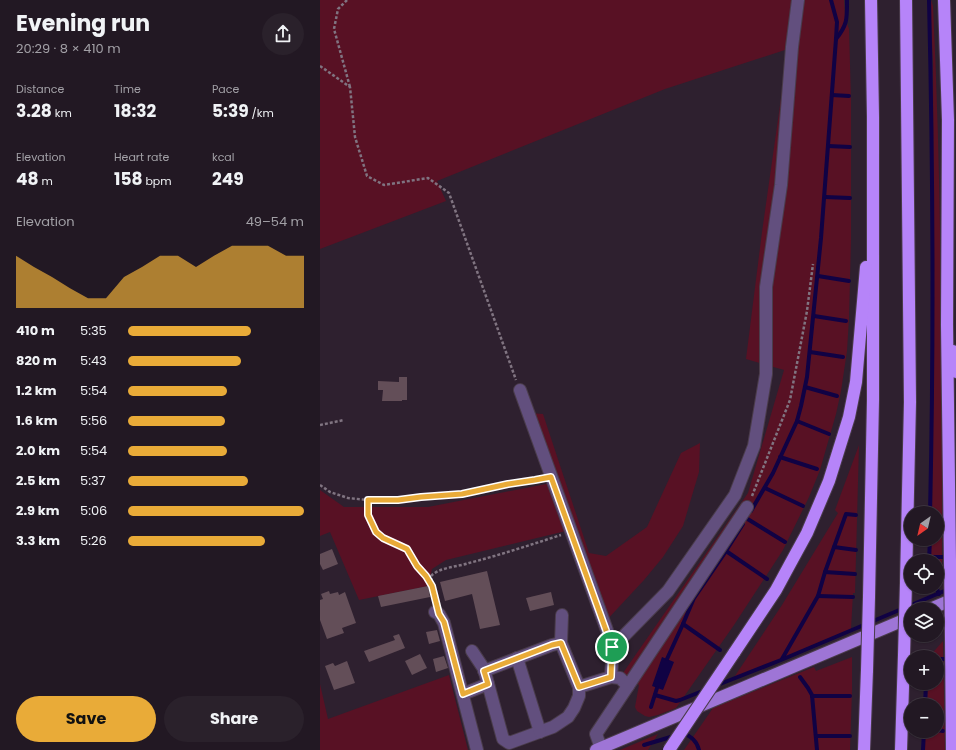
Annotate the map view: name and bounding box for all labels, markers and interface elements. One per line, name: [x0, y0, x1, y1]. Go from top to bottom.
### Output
text: Evening run: [16, 8, 150, 39]
button: share: [262, 13, 304, 55]
text: 20:29 · 8 × 410 m: [16, 39, 121, 58]
text: Distance: [16, 81, 64, 97]
text: Time: [114, 81, 141, 97]
text: Pace: [212, 81, 239, 97]
text: 3.28: [16, 99, 52, 123]
text: 18:32: [114, 99, 156, 123]
text: 5:39: [212, 99, 249, 123]
text: km: [52, 105, 72, 121]
text: /km: [249, 105, 274, 121]
text: Elevation: [16, 149, 66, 165]
text: Heart rate: [114, 149, 169, 165]
text: kcal: [212, 149, 234, 165]
text: 48: [16, 167, 39, 191]
text: 158: [114, 167, 142, 191]
text: 249: [212, 167, 244, 191]
text: m: [39, 173, 53, 189]
text: bpm: [142, 173, 172, 189]
text: Elevation: [16, 212, 75, 231]
text: 49–54 m: [246, 212, 304, 231]
text: 410 m: [16, 321, 55, 340]
text: 5:35: [80, 321, 107, 340]
text: 820 m: [16, 351, 57, 370]
text: 5:43: [80, 351, 107, 370]
text: 1.2 km: [16, 381, 57, 400]
text: 5:54: [80, 381, 107, 400]
text: 1.6 km: [16, 411, 57, 430]
text: 5:56: [80, 411, 107, 430]
text: 2.0 km: [16, 441, 60, 460]
text: 5:54: [80, 441, 107, 460]
text: 2.5 km: [16, 471, 60, 490]
text: 5:37: [80, 471, 106, 490]
text: 2.9 km: [16, 501, 60, 520]
text: 5:06: [80, 501, 107, 520]
north arrow: [904, 506, 944, 546]
map controls: [904, 506, 944, 738]
text: 3.3 km: [16, 531, 60, 550]
text: 5:26: [80, 531, 107, 550]
button: locate: [904, 554, 944, 594]
button: layers: [904, 602, 944, 642]
pin: [595, 630, 629, 664]
icon: arrive: [601, 636, 623, 658]
button: +: [904, 650, 944, 690]
button: Save: [16, 696, 156, 742]
button: Share: [164, 696, 304, 742]
button: −: [904, 698, 944, 738]

